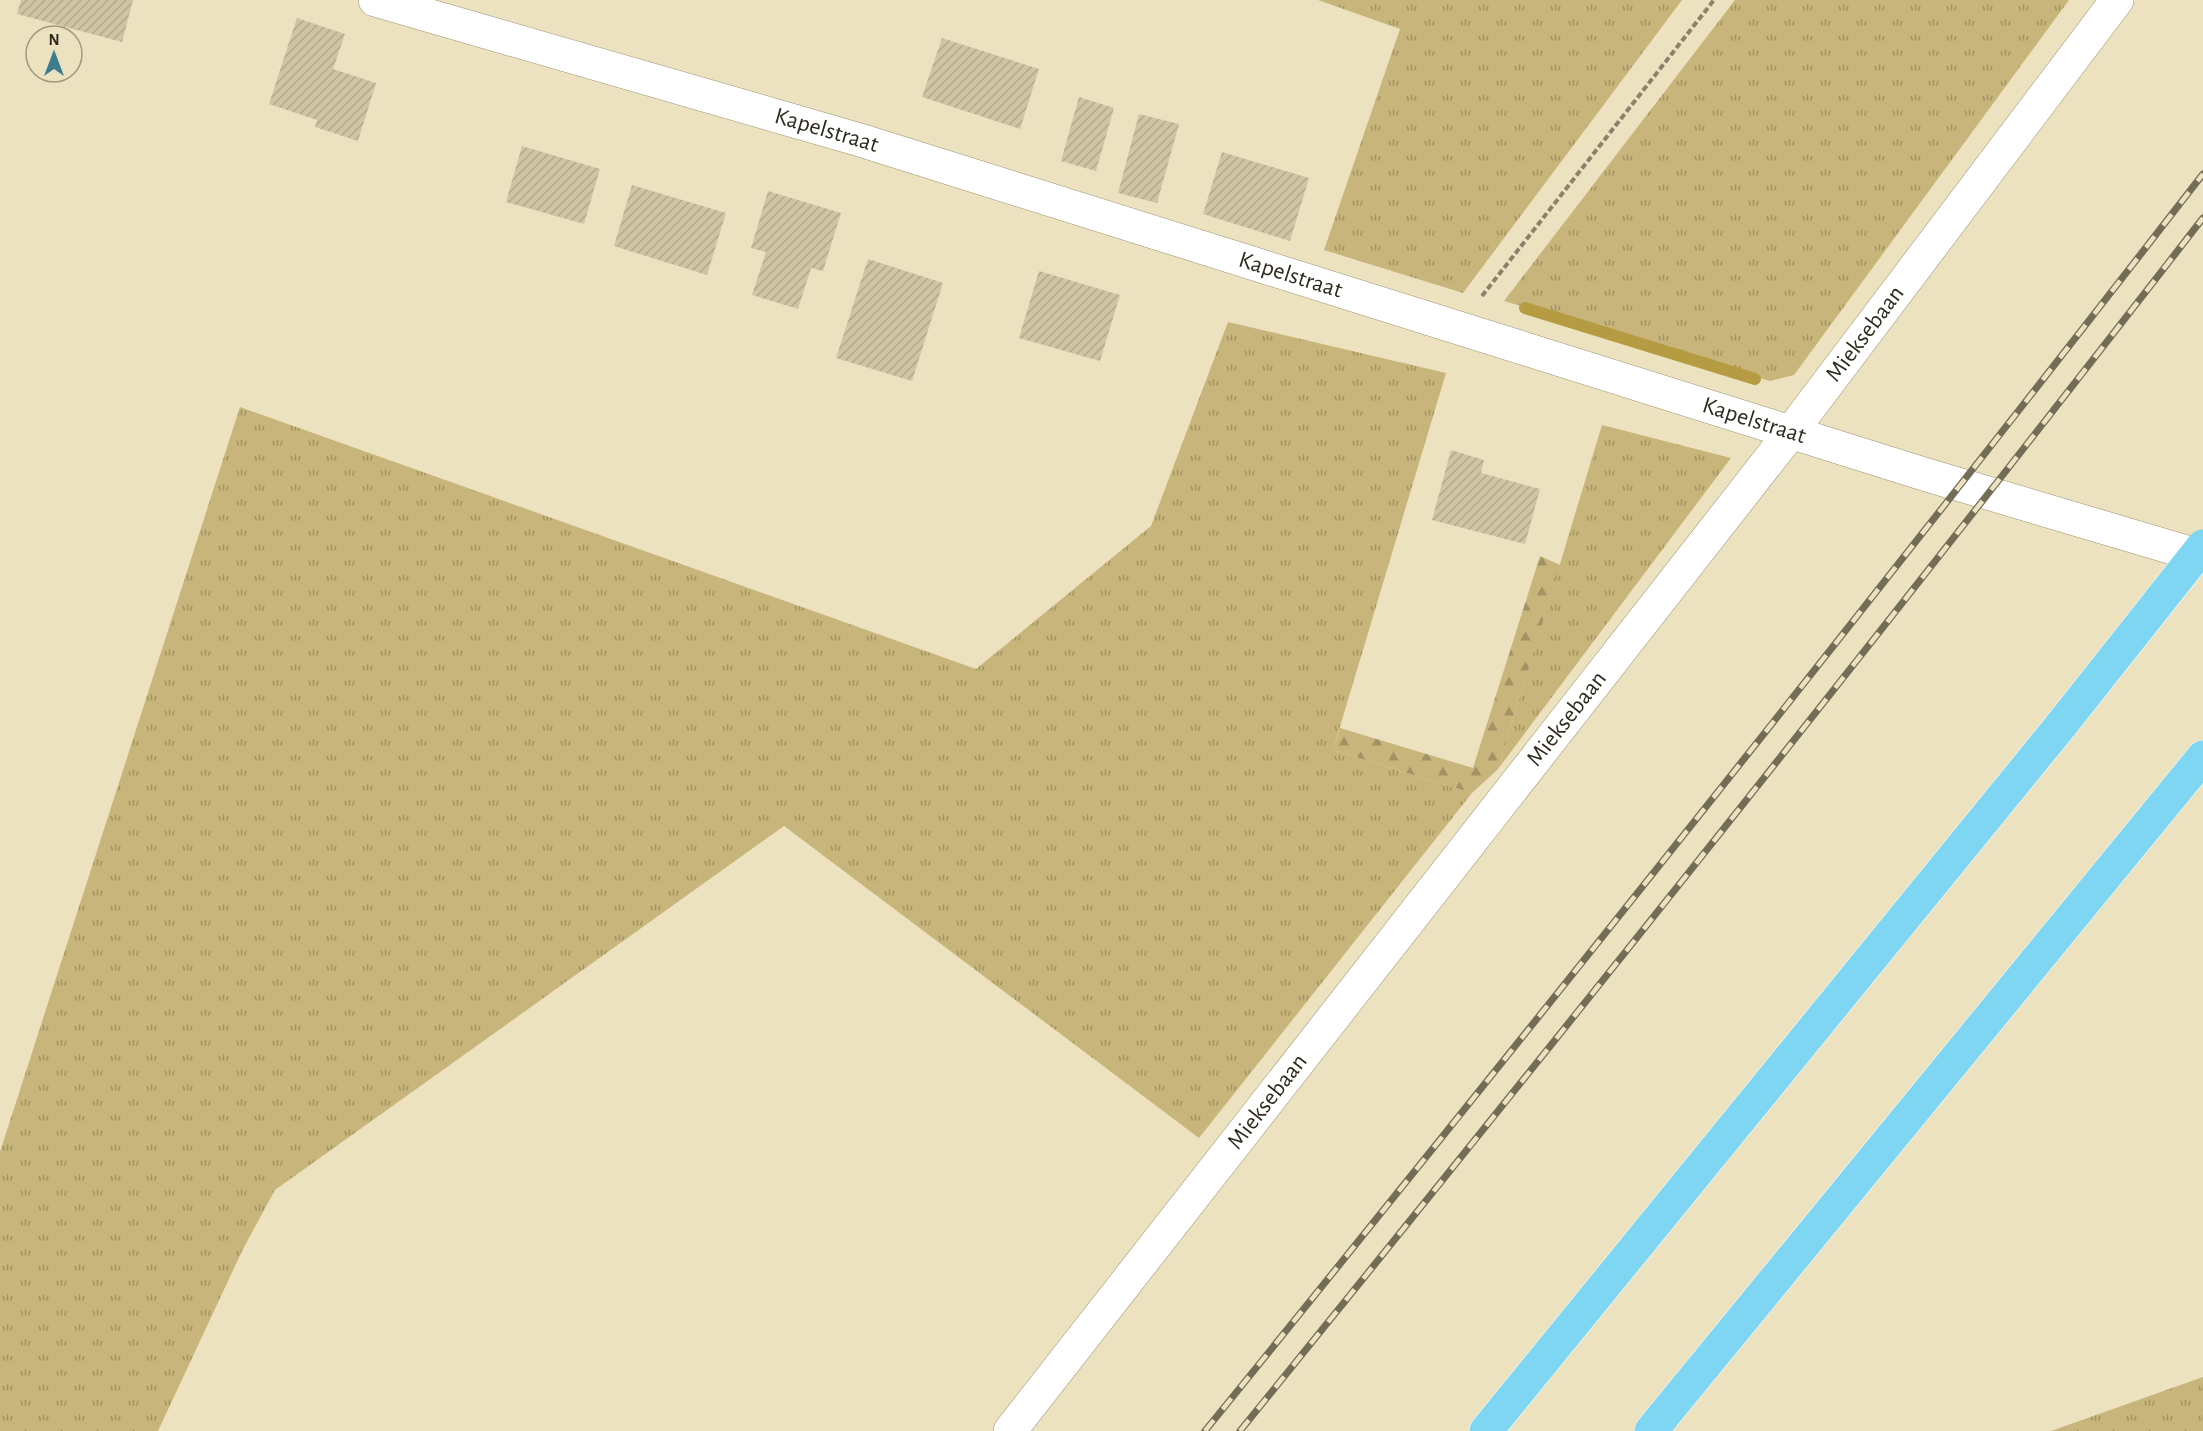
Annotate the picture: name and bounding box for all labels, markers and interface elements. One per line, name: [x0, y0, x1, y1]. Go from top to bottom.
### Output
north arrow: [24, 24, 84, 84]
text: N: [48, 32, 60, 48]
street label: Kapelstraat: [772, 104, 882, 157]
street label: Kapelstraat: [1236, 248, 1346, 303]
street label: Mieksebaan: [1821, 281, 1909, 386]
street label: Kapelstraat: [1699, 393, 1809, 448]
street label: Mieksebaan: [1522, 667, 1611, 771]
street label: Mieksebaan: [1223, 1050, 1312, 1154]

